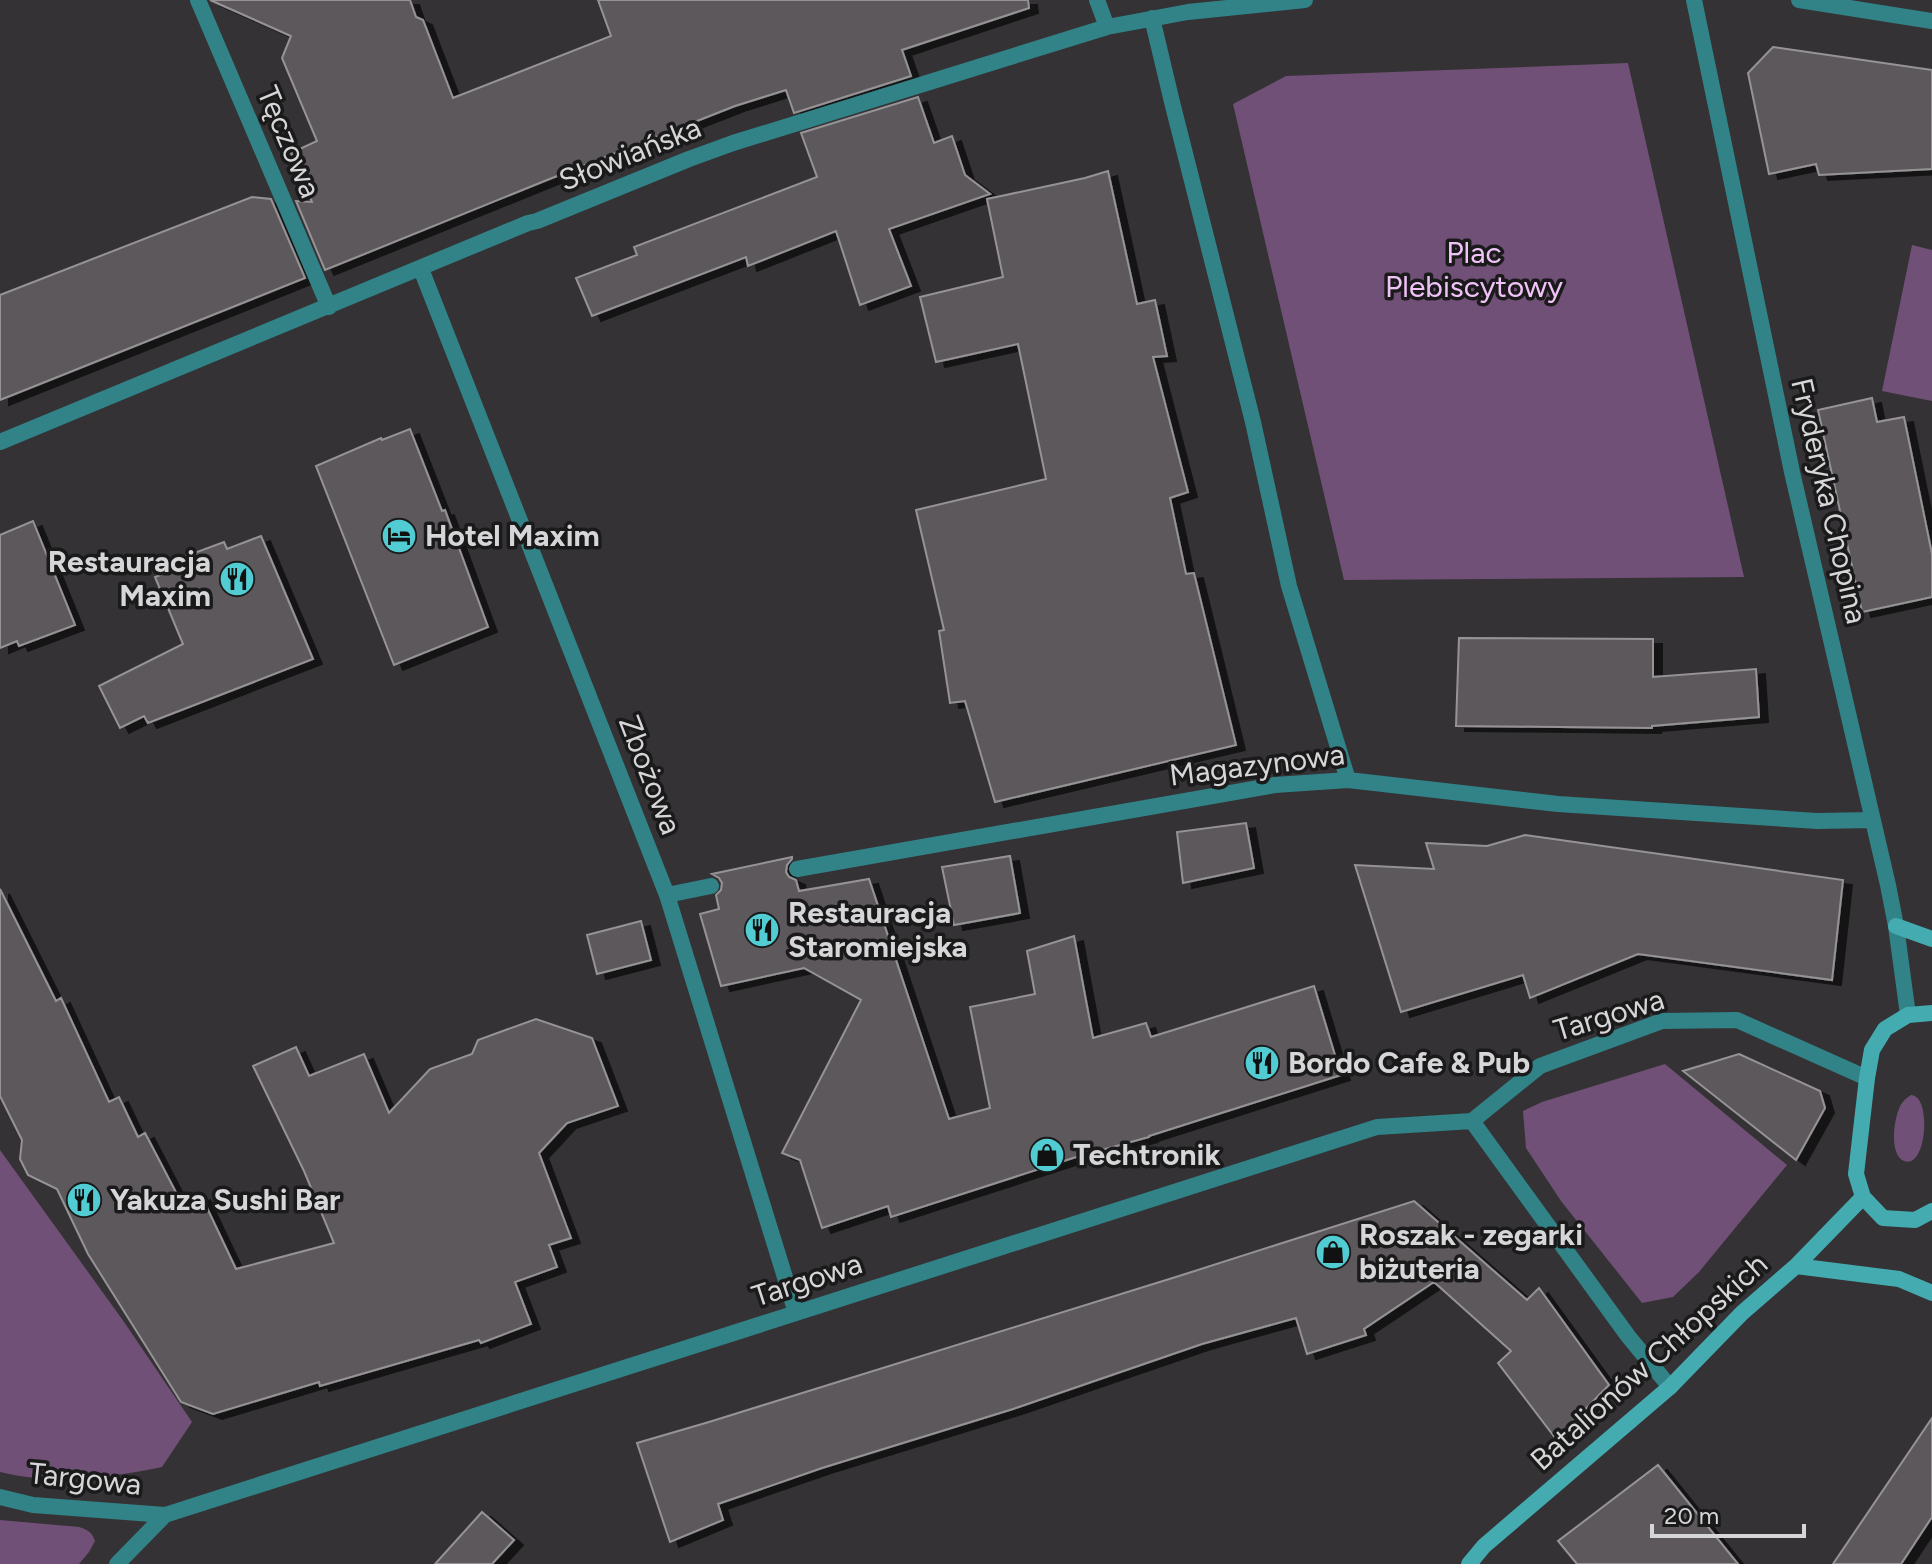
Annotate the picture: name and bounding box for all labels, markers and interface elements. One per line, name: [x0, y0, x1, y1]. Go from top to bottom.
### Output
street label: Tęczowa: [249, 80, 329, 203]
street label: Słowiańska: [553, 108, 706, 199]
park label: Plac Plebiscytowy: [1385, 234, 1563, 305]
street label: Fryderyka Chopina: [1783, 375, 1876, 627]
hotel icon: Hotel Maxim: [380, 517, 418, 555]
place label: Hotel Maxim: [425, 517, 600, 554]
place label: Restauracja Maxim: [48, 543, 211, 614]
restaurant icon: Restauracja Maxim: [218, 560, 256, 598]
street label: Zbożowa: [611, 710, 690, 840]
street label: Magazynowa: [1167, 735, 1347, 794]
place label: Restauracja Staromiejska: [788, 894, 968, 965]
restaurant icon: Restauracja Staromiejska: [743, 911, 781, 949]
street label: Targowa: [1549, 980, 1668, 1049]
restaurant icon: Bordo Cafe & Pub: [1243, 1044, 1281, 1082]
place label: Bordo Cafe & Pub: [1288, 1044, 1530, 1081]
shop icon: Techtronik: [1028, 1136, 1066, 1174]
place label: Techtronik: [1073, 1136, 1221, 1173]
restaurant icon: Yakuza Sushi Bar: [65, 1181, 103, 1219]
place label: Yakuza Sushi Bar: [110, 1181, 341, 1218]
place label: Roszak - zegarki biżuteria: [1359, 1216, 1583, 1287]
shop icon: Roszak - zegarki biżuteria: [1314, 1233, 1352, 1271]
street label: Targowa: [747, 1244, 866, 1315]
street label: Batalionów Chłopskich: [1522, 1245, 1775, 1478]
street label: Targowa: [27, 1454, 143, 1503]
scale bar: [1652, 1488, 1804, 1538]
text: 20 m: [1664, 1501, 1719, 1530]

